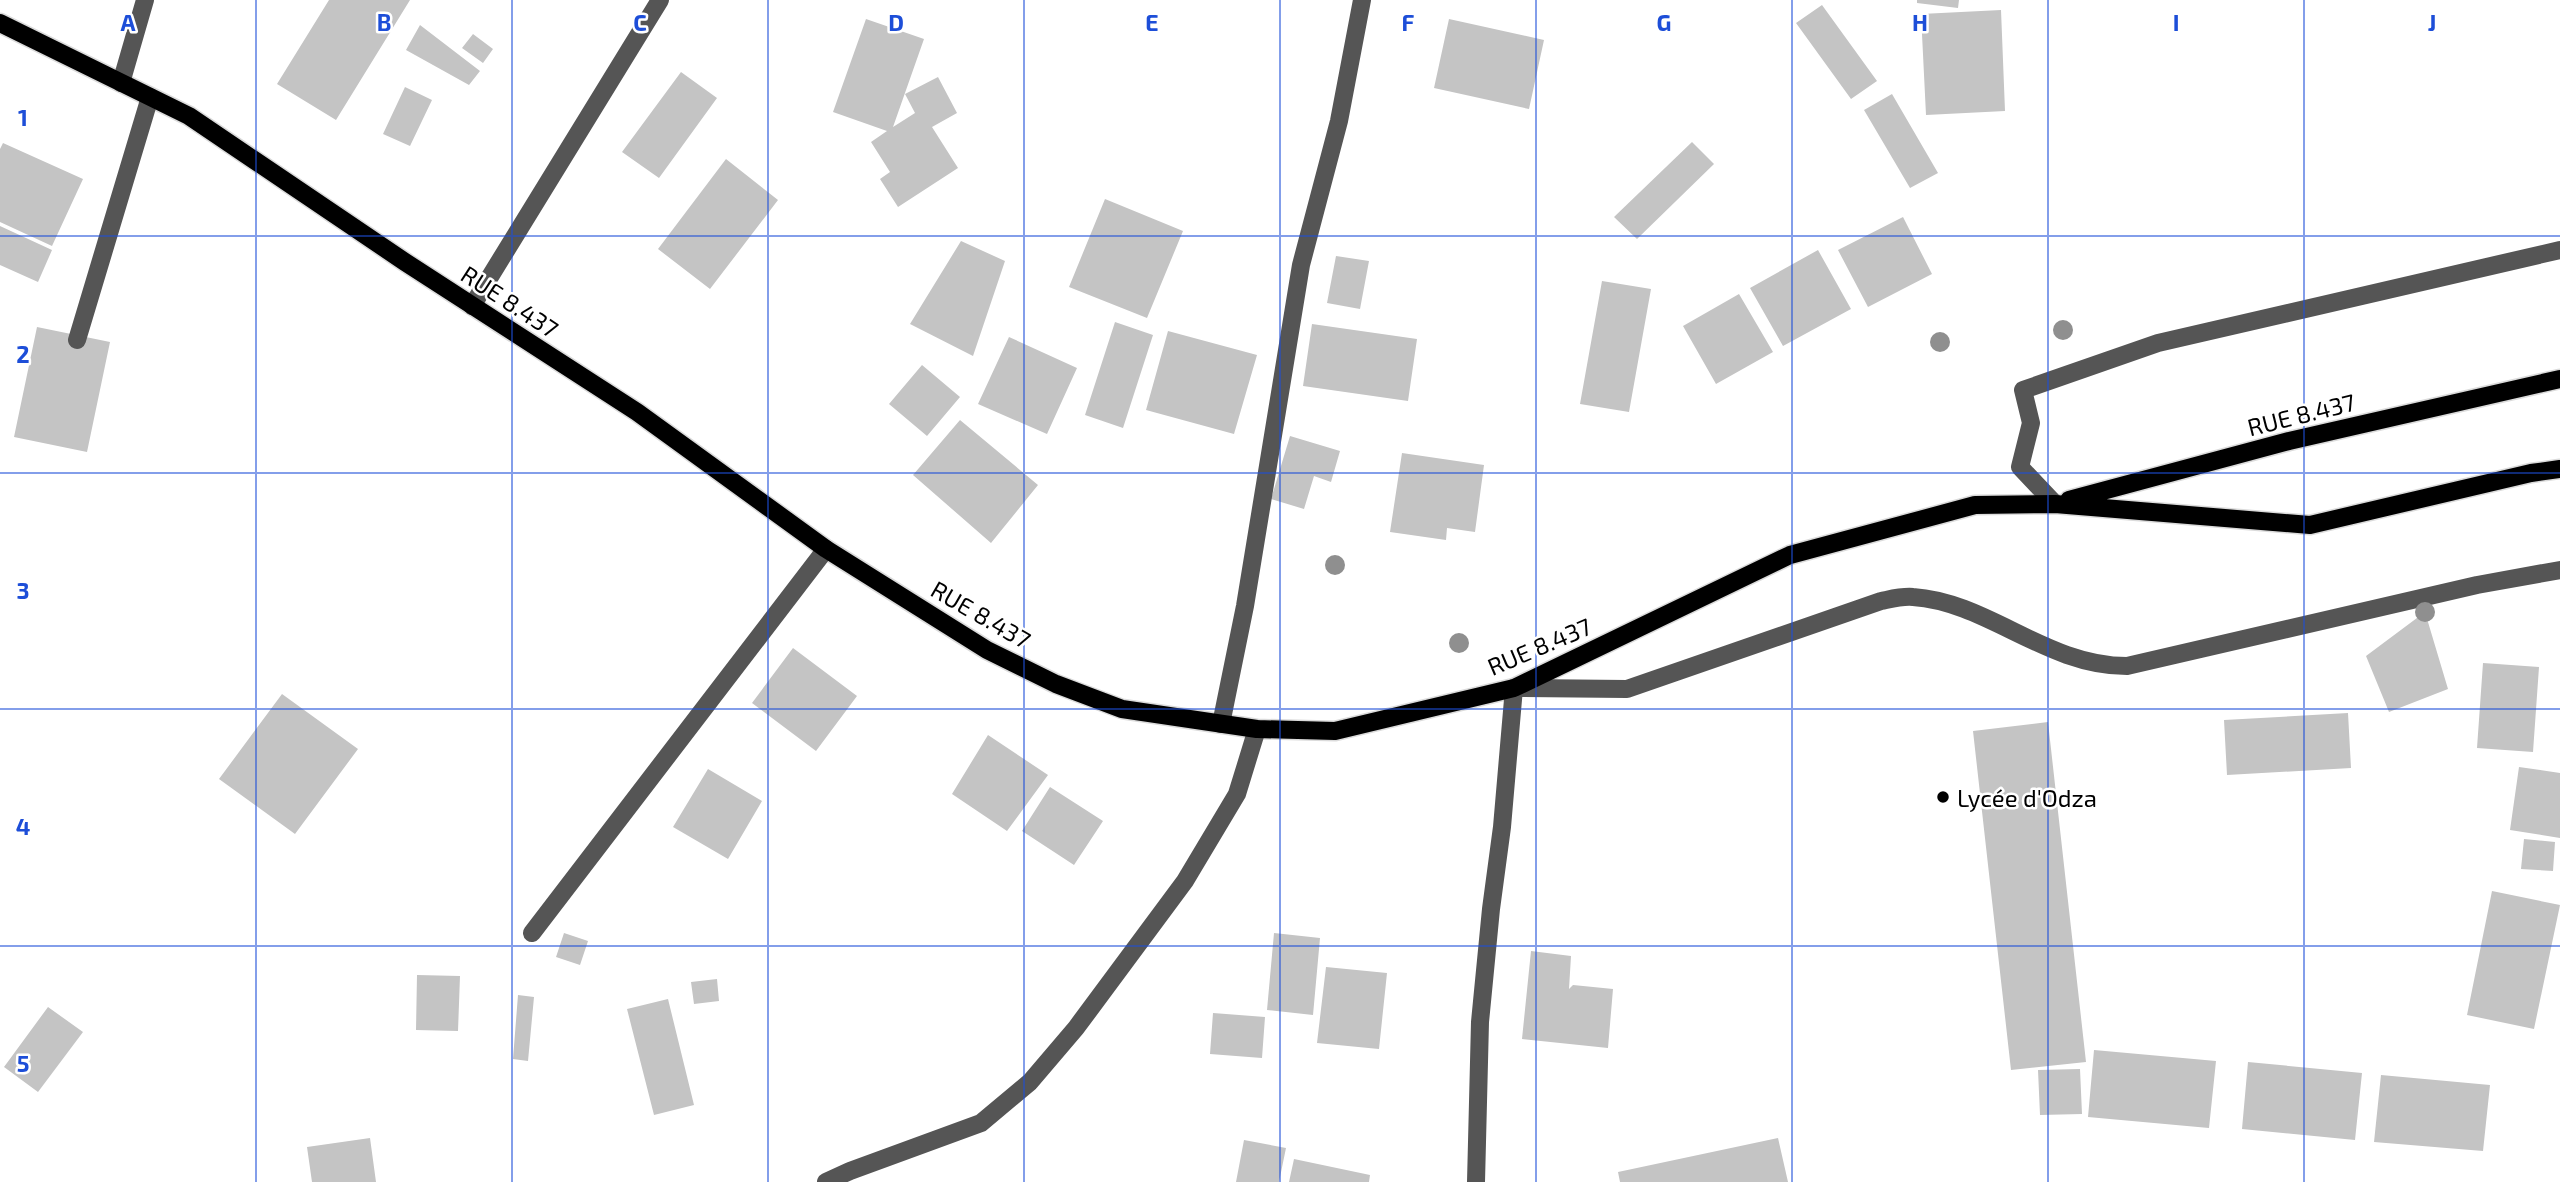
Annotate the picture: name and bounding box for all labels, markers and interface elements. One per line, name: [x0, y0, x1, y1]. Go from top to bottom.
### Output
text: A: [120, 8, 136, 36]
text: B: [377, 8, 391, 36]
text: C: [633, 8, 647, 36]
text: D: [888, 8, 904, 36]
text: E: [1145, 8, 1159, 36]
text: F: [1402, 8, 1415, 36]
text: G: [1657, 8, 1671, 36]
text: H: [1912, 8, 1928, 36]
text: I: [2173, 8, 2179, 36]
text: J: [2428, 8, 2436, 36]
text: 1: [18, 103, 28, 131]
street label: RUE 8.437: [456, 259, 564, 343]
text: 2: [16, 340, 30, 368]
street label: RUE 8.437: [2244, 387, 2358, 441]
street label: RUE 8.437: [926, 574, 1036, 654]
text: 3: [16, 576, 30, 604]
street label: RUE 8.437: [1483, 611, 1595, 681]
place label: Lycée d'Odza: [1957, 783, 2097, 812]
marker: Lycée d'Odza: [1935, 789, 1951, 805]
text: 4: [16, 812, 30, 840]
text: 5: [17, 1049, 29, 1077]

